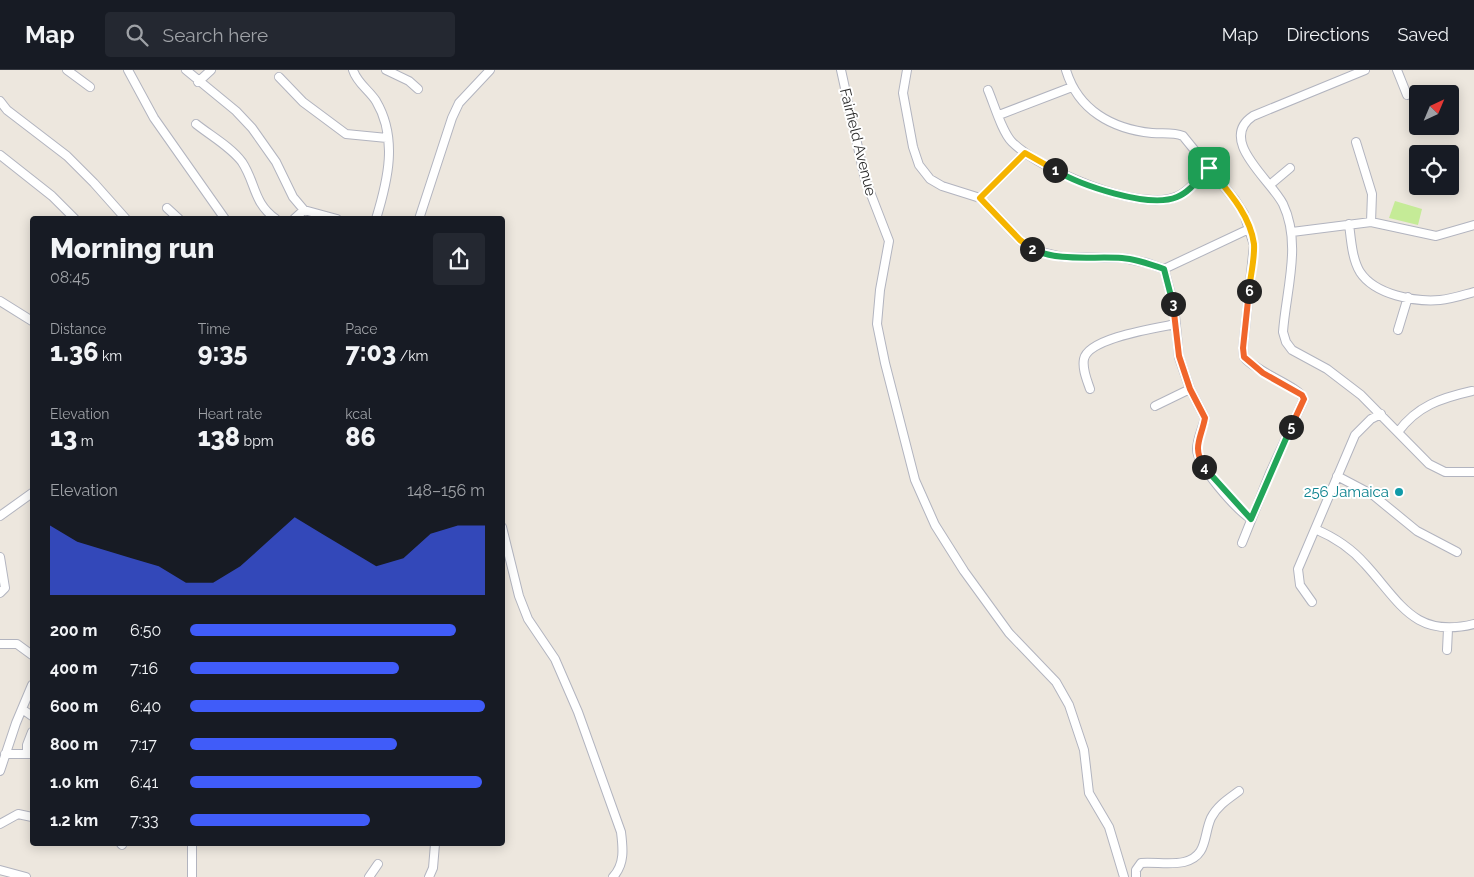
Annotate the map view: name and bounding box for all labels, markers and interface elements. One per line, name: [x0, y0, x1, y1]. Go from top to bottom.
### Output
search box: [105, 12, 455, 57]
text: Map: [25, 20, 75, 49]
icon: search: [123, 21, 151, 49]
text: Search here: [163, 24, 268, 46]
text: Map: [1222, 24, 1258, 45]
text: Directions: [1286, 24, 1370, 45]
text: Saved: [1398, 24, 1449, 45]
north arrow: [1409, 85, 1459, 135]
map controls: [1409, 85, 1459, 195]
street label: Fairfield Avenue: [836, 86, 880, 198]
button: locate: [1409, 145, 1459, 195]
pin: [1188, 147, 1230, 189]
icon: arrive: [1195, 154, 1223, 182]
pin: 1: [1042, 158, 1068, 182]
text: 1: [1052, 162, 1059, 178]
text: Morning run: [50, 232, 214, 265]
button: share: [433, 233, 485, 285]
pin: 2: [1020, 236, 1044, 262]
text: 2: [1029, 241, 1036, 257]
text: 08:45: [50, 268, 90, 287]
pin: 6: [1236, 278, 1262, 304]
text: 6: [1245, 283, 1254, 299]
pin: 3: [1160, 292, 1186, 316]
text: 3: [1170, 296, 1177, 312]
text: Distance: [50, 321, 106, 337]
text: Time: [198, 321, 230, 337]
text: Pace: [345, 321, 377, 337]
text: 1.36: [50, 337, 98, 367]
text: 9:35: [198, 337, 247, 367]
text: 7:03: [345, 337, 396, 367]
text: km: [98, 348, 122, 364]
text: /km: [396, 348, 428, 364]
text: Elevation: [50, 406, 109, 422]
text: Heart rate: [198, 406, 262, 422]
text: kcal: [345, 406, 372, 422]
pin: 5: [1278, 414, 1304, 440]
text: 5: [1288, 419, 1295, 435]
text: 13: [50, 422, 77, 452]
text: 138: [198, 422, 240, 452]
text: 86: [345, 422, 376, 452]
text: m: [77, 433, 94, 449]
text: bpm: [240, 433, 274, 449]
pin: 4: [1192, 454, 1216, 480]
text: 4: [1201, 459, 1209, 475]
text: Elevation: [50, 481, 118, 500]
text: 148–156 m: [407, 481, 485, 500]
place label: 256 Jamaica: [1304, 483, 1389, 501]
marker: 256 Jamaica: [1393, 486, 1405, 498]
text: 200 m: [50, 621, 97, 640]
text: 6:50: [130, 621, 161, 640]
text: 400 m: [50, 659, 98, 678]
text: 7:16: [130, 659, 158, 678]
text: 600 m: [50, 697, 98, 716]
text: 6:40: [130, 697, 161, 716]
text: 800 m: [50, 735, 98, 754]
text: 7:17: [130, 735, 157, 754]
text: 1.0 km: [50, 773, 99, 792]
text: 6:41: [130, 773, 158, 792]
text: 1.2 km: [50, 811, 98, 830]
text: 7:33: [130, 811, 159, 830]

